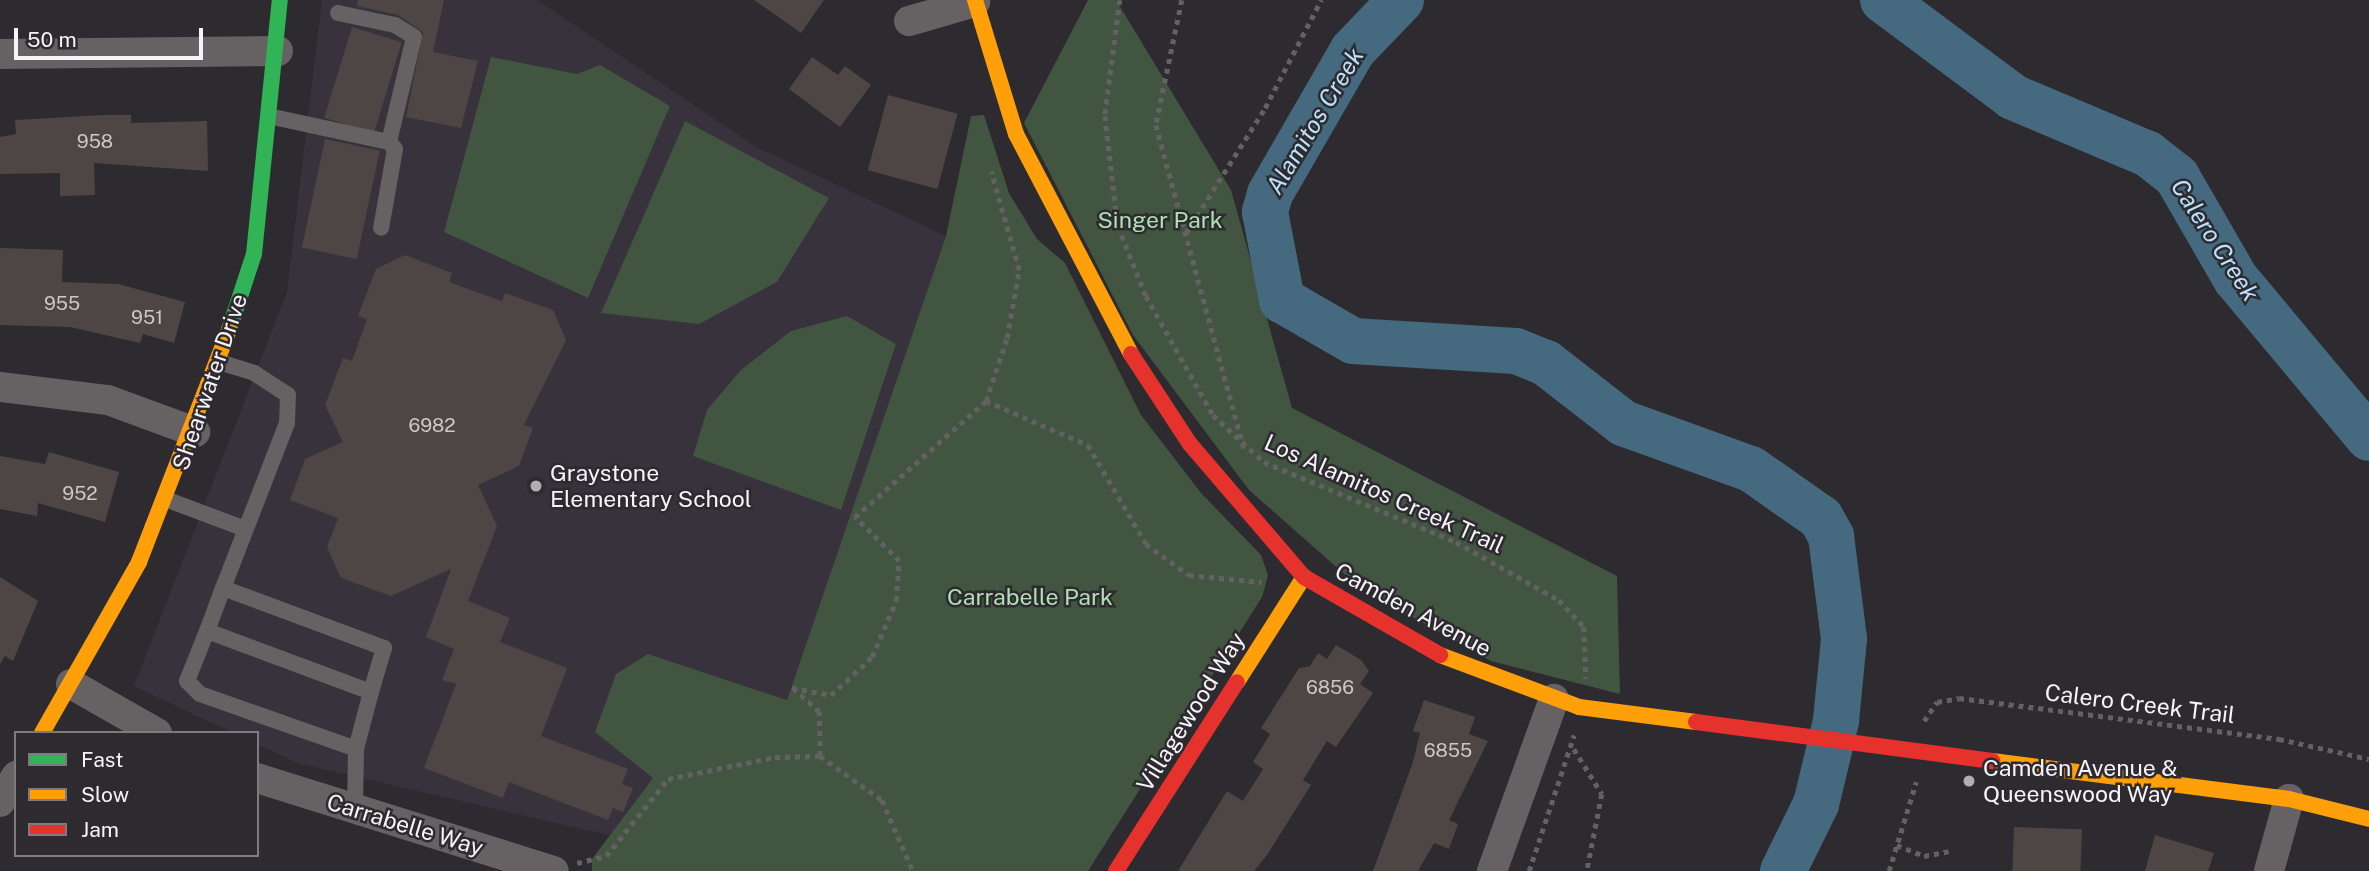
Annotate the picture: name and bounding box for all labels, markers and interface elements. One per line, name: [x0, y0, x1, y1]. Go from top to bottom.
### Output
scale bar: [18, 14, 206, 58]
text: 50 m: [27, 27, 77, 52]
water label: Alamitos Creek: [1260, 43, 1370, 199]
house number: 958: [77, 131, 113, 153]
water label: Calero Creek: [2165, 173, 2265, 307]
park label: Singer Park: [1097, 206, 1223, 234]
street label: Shearwater Drive: [167, 290, 253, 474]
house number: 955: [44, 293, 80, 315]
house number: 951: [131, 307, 163, 329]
house number: 6982: [408, 415, 456, 437]
street label: Los Alamitos Creek Trail: [1260, 429, 1508, 559]
place label: Graystone Elementary School: [550, 459, 752, 513]
marker: Graystone Elementary School: [528, 478, 544, 494]
house number: 952: [62, 483, 98, 505]
street label: Camden Avenue: [1330, 557, 1496, 663]
park label: Carrabelle Park: [947, 583, 1113, 611]
street label: Villagewood Way: [1131, 627, 1251, 797]
house number: 6856: [1306, 677, 1354, 699]
street label: Calero Creek Trail: [2043, 679, 2237, 729]
legend: [14, 731, 259, 857]
house number: 6855: [1424, 740, 1472, 762]
text: Fast: [81, 747, 123, 772]
place label: Camden Avenue & Queenswood Way: [1983, 754, 2178, 808]
marker: Camden Avenue & Queenswood Way: [1961, 773, 1977, 789]
text: Slow: [81, 782, 129, 807]
street label: Carrabelle Way: [323, 788, 487, 862]
text: Jam: [81, 817, 119, 842]

